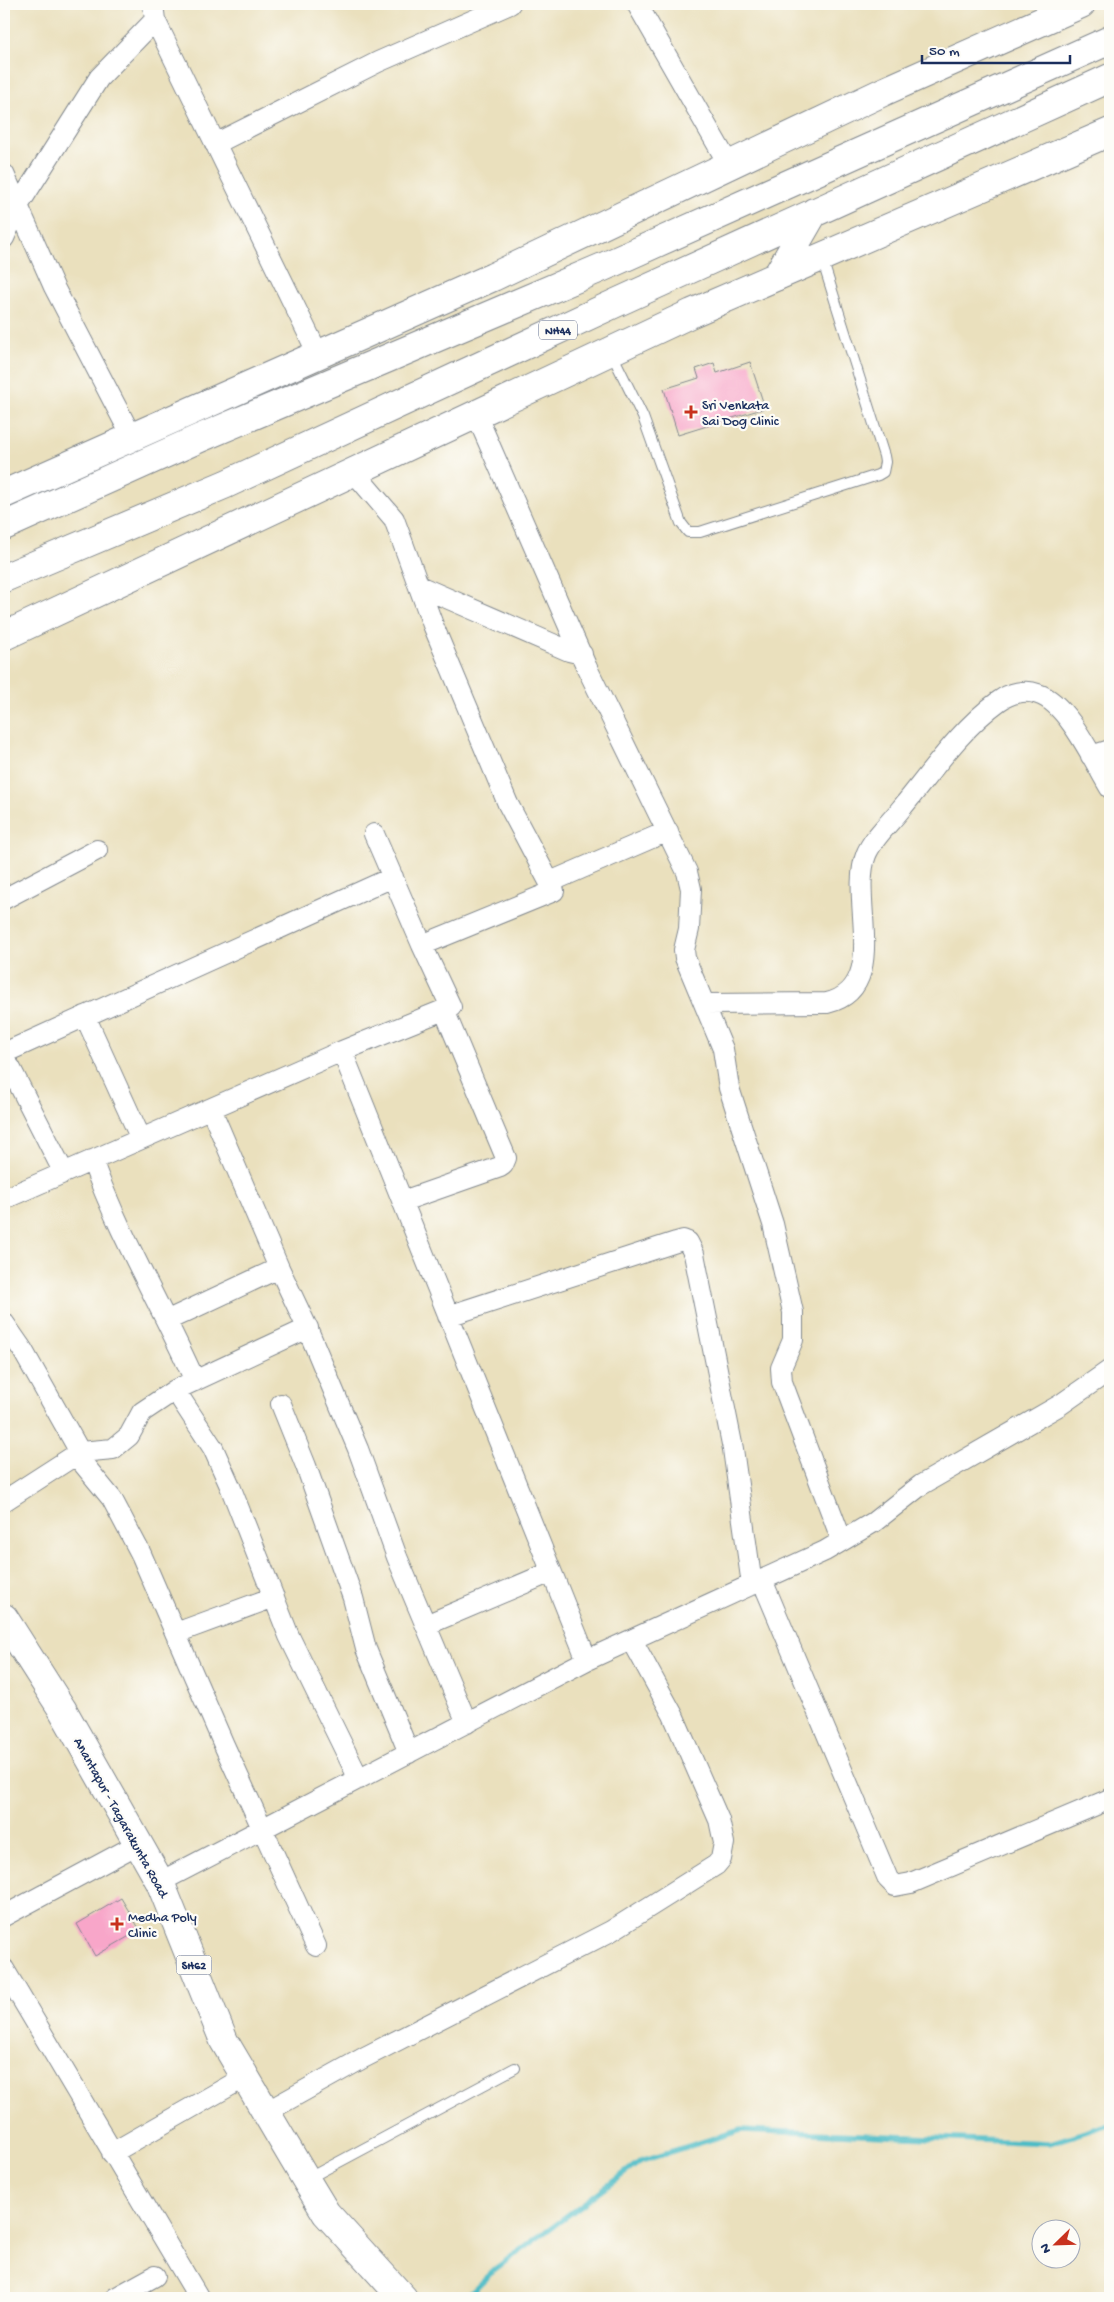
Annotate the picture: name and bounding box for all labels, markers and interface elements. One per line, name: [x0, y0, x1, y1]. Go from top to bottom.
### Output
scale bar: [922, 32, 1069, 64]
text: 50 m: [929, 43, 960, 61]
road number: NH44: [539, 320, 577, 340]
place label: Sri Venkata Sai Dog Clinic: [702, 398, 780, 431]
marker: Sri Venkata Sai Dog Clinic: [684, 405, 698, 419]
street label: Anantapur - Tagarakunta Road: [69, 1735, 172, 1903]
place label: Medha Poly Clinic: [128, 1910, 197, 1943]
marker: Medha Poly Clinic: [110, 1917, 124, 1931]
road number: SH62: [176, 1956, 212, 1974]
north arrow: [1032, 2220, 1082, 2270]
text: N: [1037, 2241, 1056, 2256]

